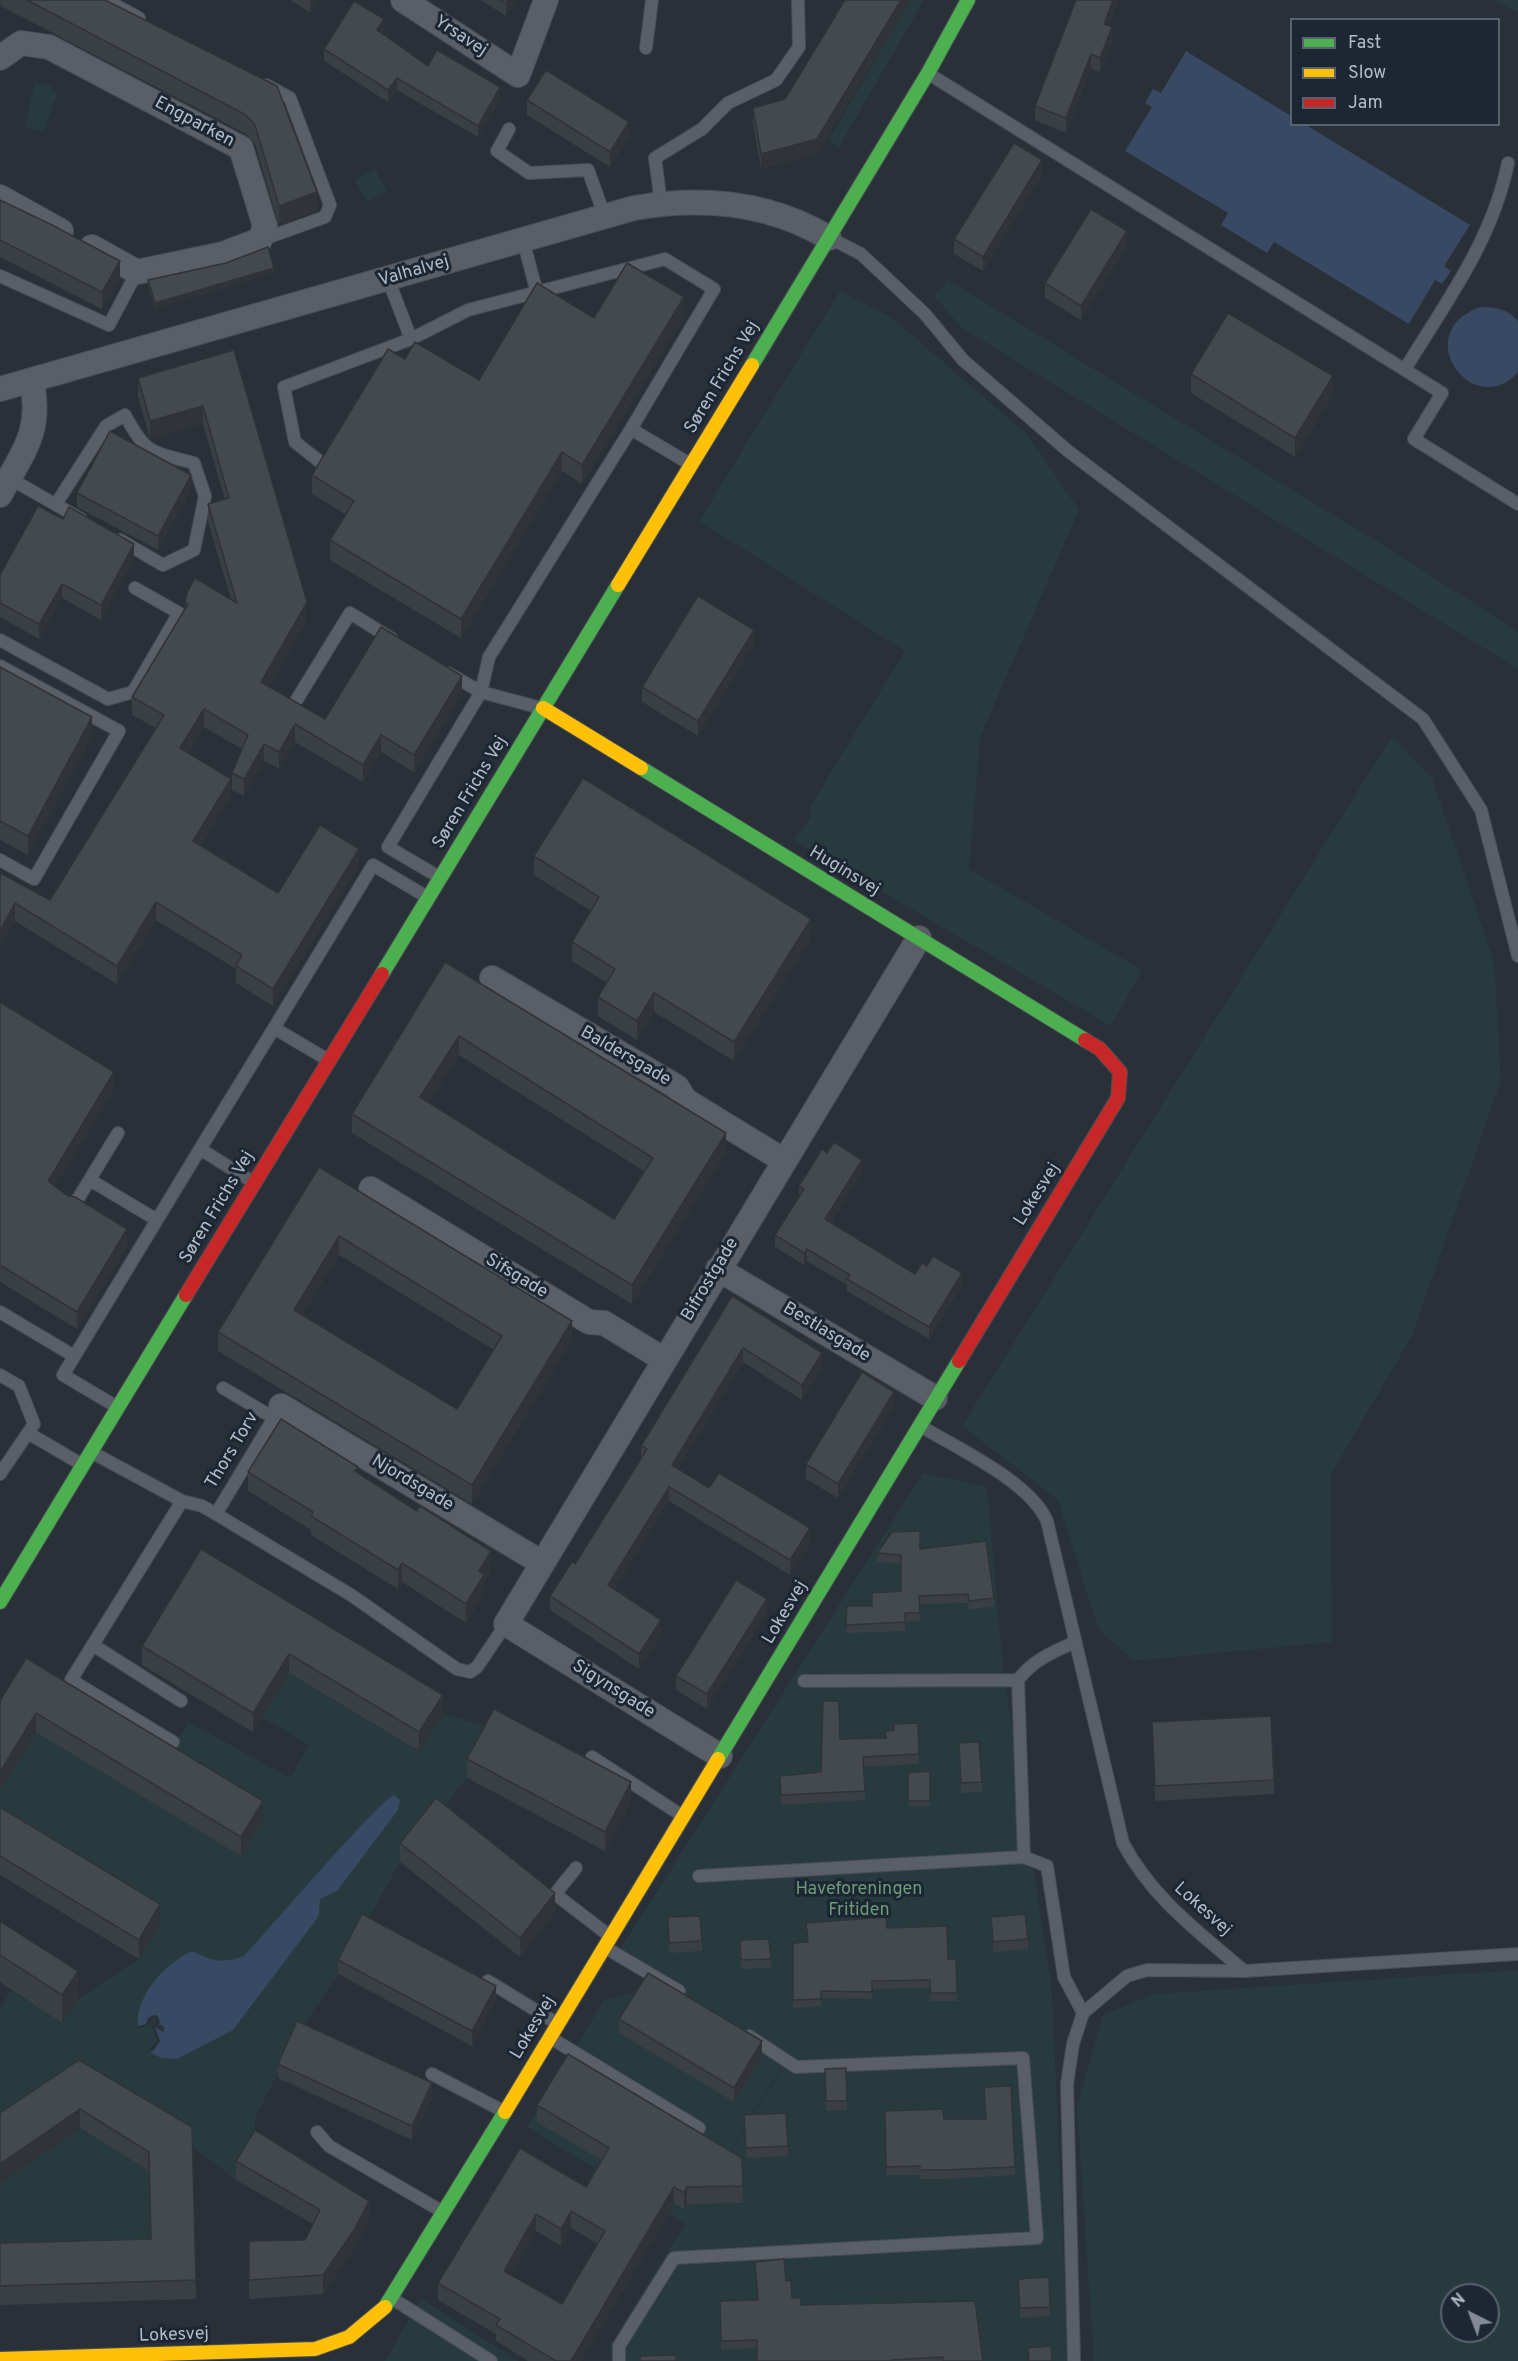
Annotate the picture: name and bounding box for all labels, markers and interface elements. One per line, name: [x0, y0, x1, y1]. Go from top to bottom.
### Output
street label: Yrsavej: [429, 12, 491, 62]
legend: [1290, 18, 1500, 126]
text: Fast: [1348, 32, 1381, 55]
text: Slow: [1348, 62, 1386, 85]
text: Jam: [1348, 92, 1383, 115]
street label: Engparken: [150, 93, 238, 153]
street label: Valhalvej: [376, 252, 452, 292]
street label: Søren Frichs Vej: [681, 318, 765, 438]
street label: Søren Frichs Vej: [429, 733, 513, 853]
street label: Huginsvej: [805, 842, 883, 902]
street label: Baldersgade: [576, 1022, 674, 1092]
street label: Søren Frichs Vej: [176, 1148, 260, 1268]
street label: Lokesvej: [1010, 1160, 1066, 1230]
street label: Bifrostgade: [678, 1234, 744, 1326]
street label: Sifsgade: [481, 1250, 551, 1304]
street label: Bestlasgade: [778, 1298, 874, 1368]
street label: Thors Torv: [202, 1409, 264, 1493]
street label: Njordsgade: [367, 1451, 457, 1517]
street label: Lokesvej: [759, 1577, 813, 1649]
street label: Sigynsgade: [568, 1656, 658, 1724]
park label: Haveforeningen Fritiden: [795, 1879, 923, 1922]
street label: Lokesvej: [1169, 1879, 1235, 1941]
street label: Lokesvej: [507, 1992, 561, 2064]
north arrow: [1440, 2283, 1500, 2343]
text: N: [1448, 2290, 1470, 2312]
street label: Lokesvej: [139, 2324, 209, 2348]

